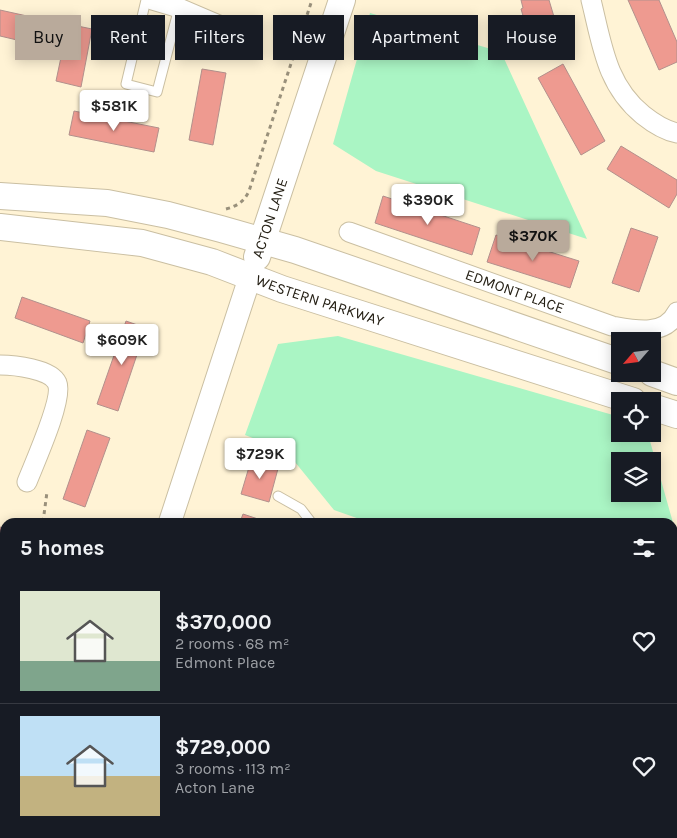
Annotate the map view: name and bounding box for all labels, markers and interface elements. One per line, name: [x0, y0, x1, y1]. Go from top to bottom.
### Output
chip: Buy: [15, 15, 81, 60]
chip: Rent: [91, 15, 165, 60]
chip: Filters: [175, 15, 263, 60]
chip: New: [273, 15, 344, 60]
chip: Apartment: [354, 15, 478, 60]
chip: House: [488, 15, 575, 60]
pin: $581K: [79, 90, 149, 132]
text: $581K: [91, 96, 137, 115]
street label: ACTON LANE: [248, 176, 291, 260]
pin: $390K: [393, 184, 463, 226]
text: $390K: [402, 190, 454, 209]
pin: $370K: [498, 220, 568, 262]
text: $370K: [508, 226, 558, 245]
street label: EDMONT PLACE: [463, 265, 567, 317]
street label: WESTERN PARKWAY: [253, 271, 387, 330]
pin: $609K: [87, 324, 157, 366]
text: $609K: [96, 330, 148, 349]
north arrow: [611, 332, 661, 382]
map controls: [611, 332, 661, 502]
button: locate: [611, 392, 661, 442]
pin: $729K: [225, 438, 295, 480]
text: $729K: [236, 444, 284, 463]
button: layers: [611, 452, 661, 502]
icon: filters: [630, 534, 658, 562]
text: 5 homes: [20, 536, 105, 560]
text: $370,000: [175, 610, 271, 634]
icon: home: [60, 611, 120, 671]
icon: heart: [630, 627, 658, 655]
text: 2 rooms · 68 m²: [175, 634, 289, 653]
text: Edmont Place: [175, 653, 275, 672]
text: $729,000: [175, 735, 271, 759]
icon: home: [60, 736, 120, 796]
icon: heart: [630, 752, 658, 780]
text: 3 rooms · 113 m²: [175, 759, 291, 778]
text: Acton Lane: [175, 778, 255, 797]

